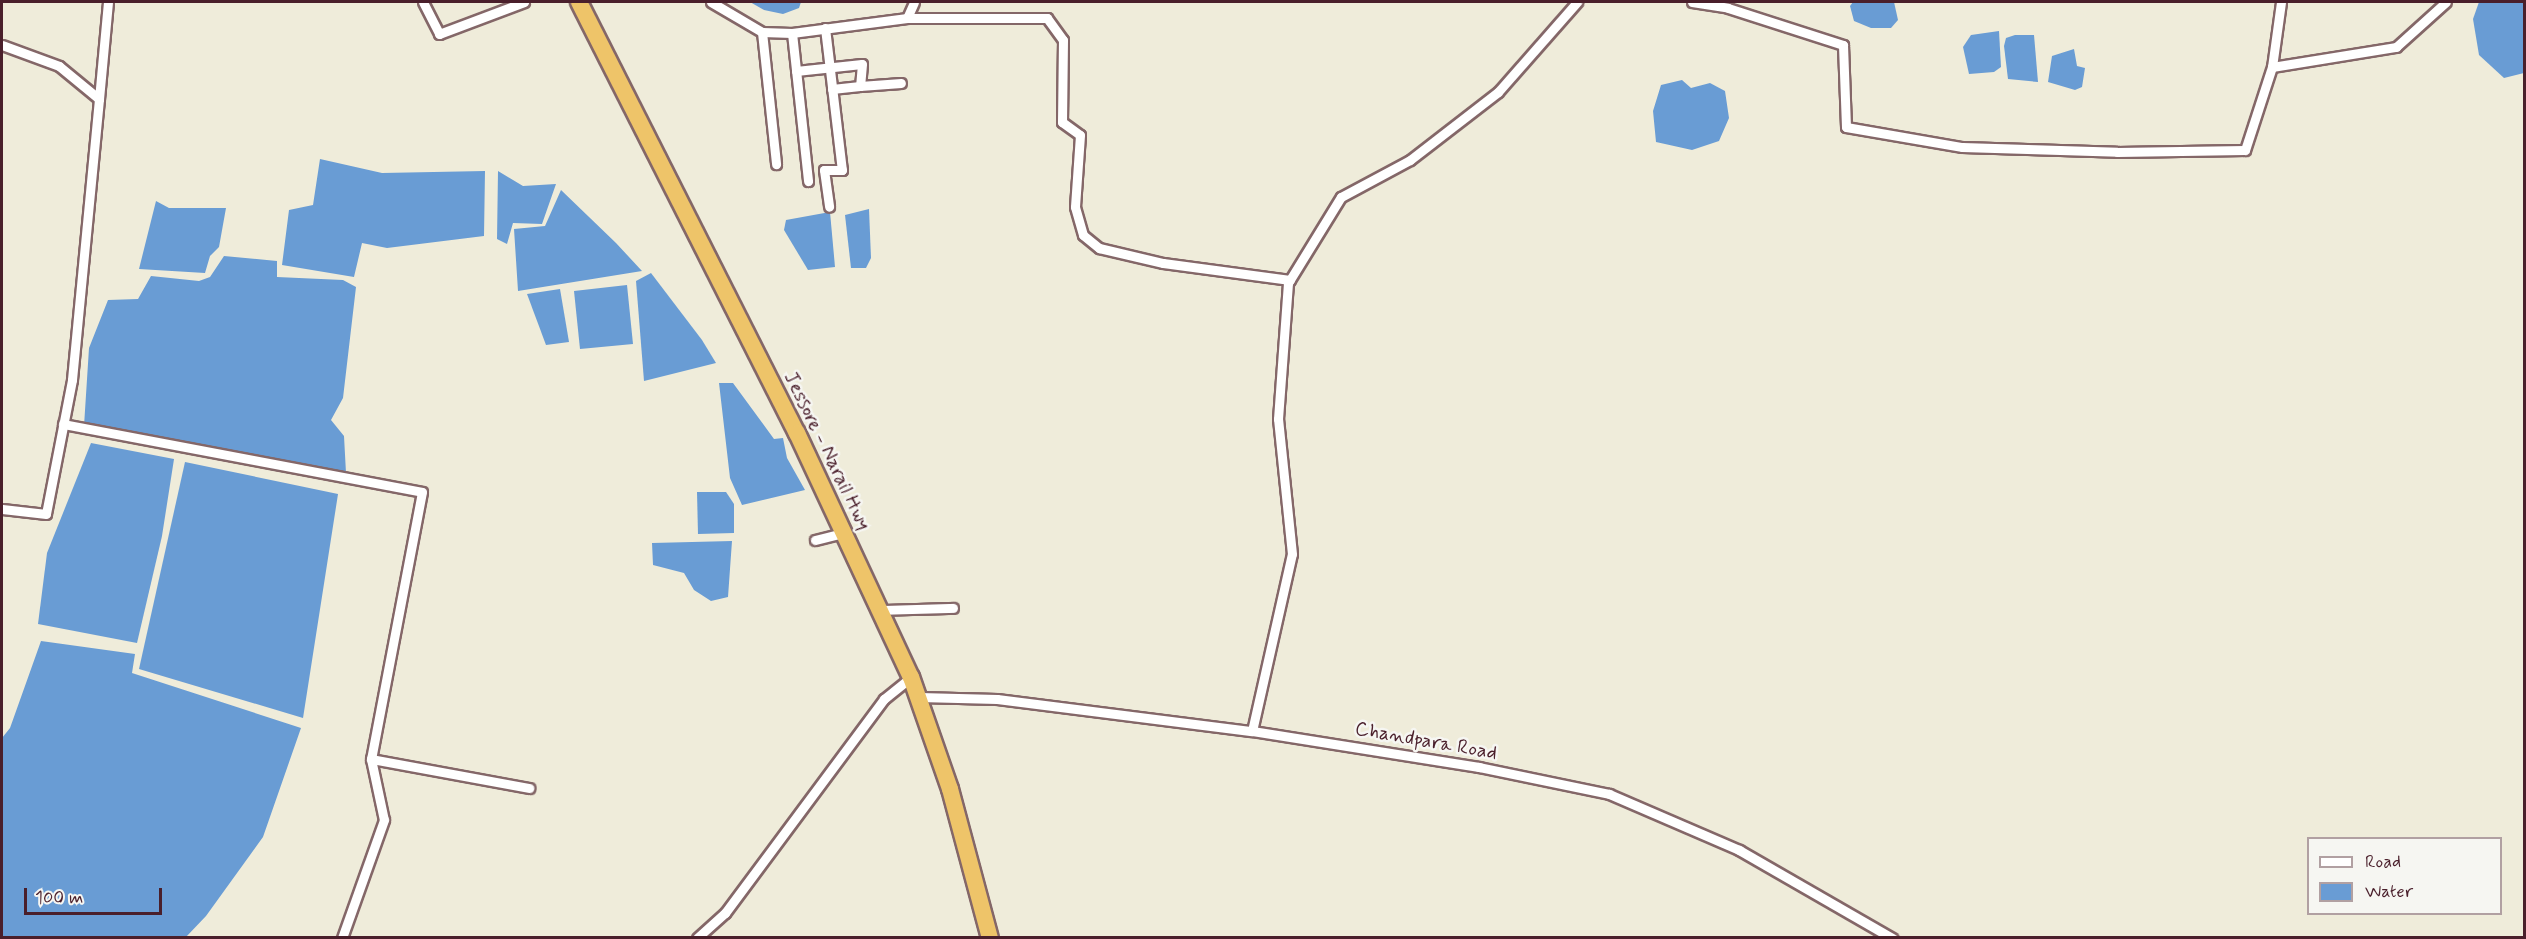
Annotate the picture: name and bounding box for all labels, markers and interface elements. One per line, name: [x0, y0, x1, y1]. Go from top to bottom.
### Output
street label: Jessore - Narail Hwy: [778, 368, 876, 534]
street label: Chandpara Road: [1353, 717, 1499, 765]
legend: [2307, 837, 2502, 915]
text: Road: [2365, 850, 2401, 874]
scale bar: [27, 876, 165, 914]
text: Water: [2365, 880, 2413, 904]
text: 100 m: [35, 886, 83, 910]

